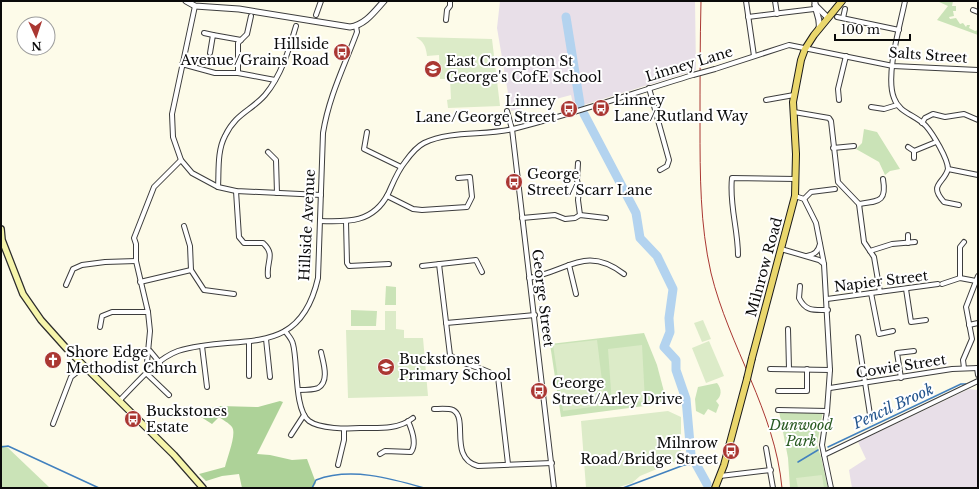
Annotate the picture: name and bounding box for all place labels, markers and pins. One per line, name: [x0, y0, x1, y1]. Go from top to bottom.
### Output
place label: Hillside Avenue/Grains Road: [180, 35, 330, 69]
bus stop icon: Hillside Avenue/Grains Road: [332, 42, 352, 62]
place label: East Crompton St George's CofE School: [446, 52, 602, 86]
school or university icon: East Crompton St George's CofE School: [423, 59, 443, 79]
place label: Linney Lane/Rutland Way: [614, 91, 748, 125]
place label: Linney Lane/George Street: [415, 92, 557, 126]
bus stop icon: Linney Lane/Rutland Way: [591, 98, 611, 118]
bus stop icon: Linney Lane/George Street: [559, 99, 579, 119]
place label: George Street/Scarr Lane: [527, 165, 652, 199]
bus stop icon: George Street/Scarr Lane: [504, 172, 524, 192]
place label: Shore Edge Methodist Church: [66, 343, 197, 377]
church icon: Shore Edge Methodist Church: [43, 350, 63, 370]
place label: Buckstones Primary School: [399, 350, 512, 384]
school or university icon: Buckstones Primary School: [376, 357, 396, 377]
place label: George Street/Arley Drive: [552, 374, 682, 408]
bus stop icon: George Street/Arley Drive: [529, 381, 549, 401]
place label: Buckstones Estate: [146, 402, 227, 436]
bus stop icon: Buckstones Estate: [123, 409, 143, 429]
place label: Milnrow Road/Bridge Street: [580, 434, 719, 468]
bus stop icon: Milnrow Road/Bridge Street: [721, 441, 741, 461]

